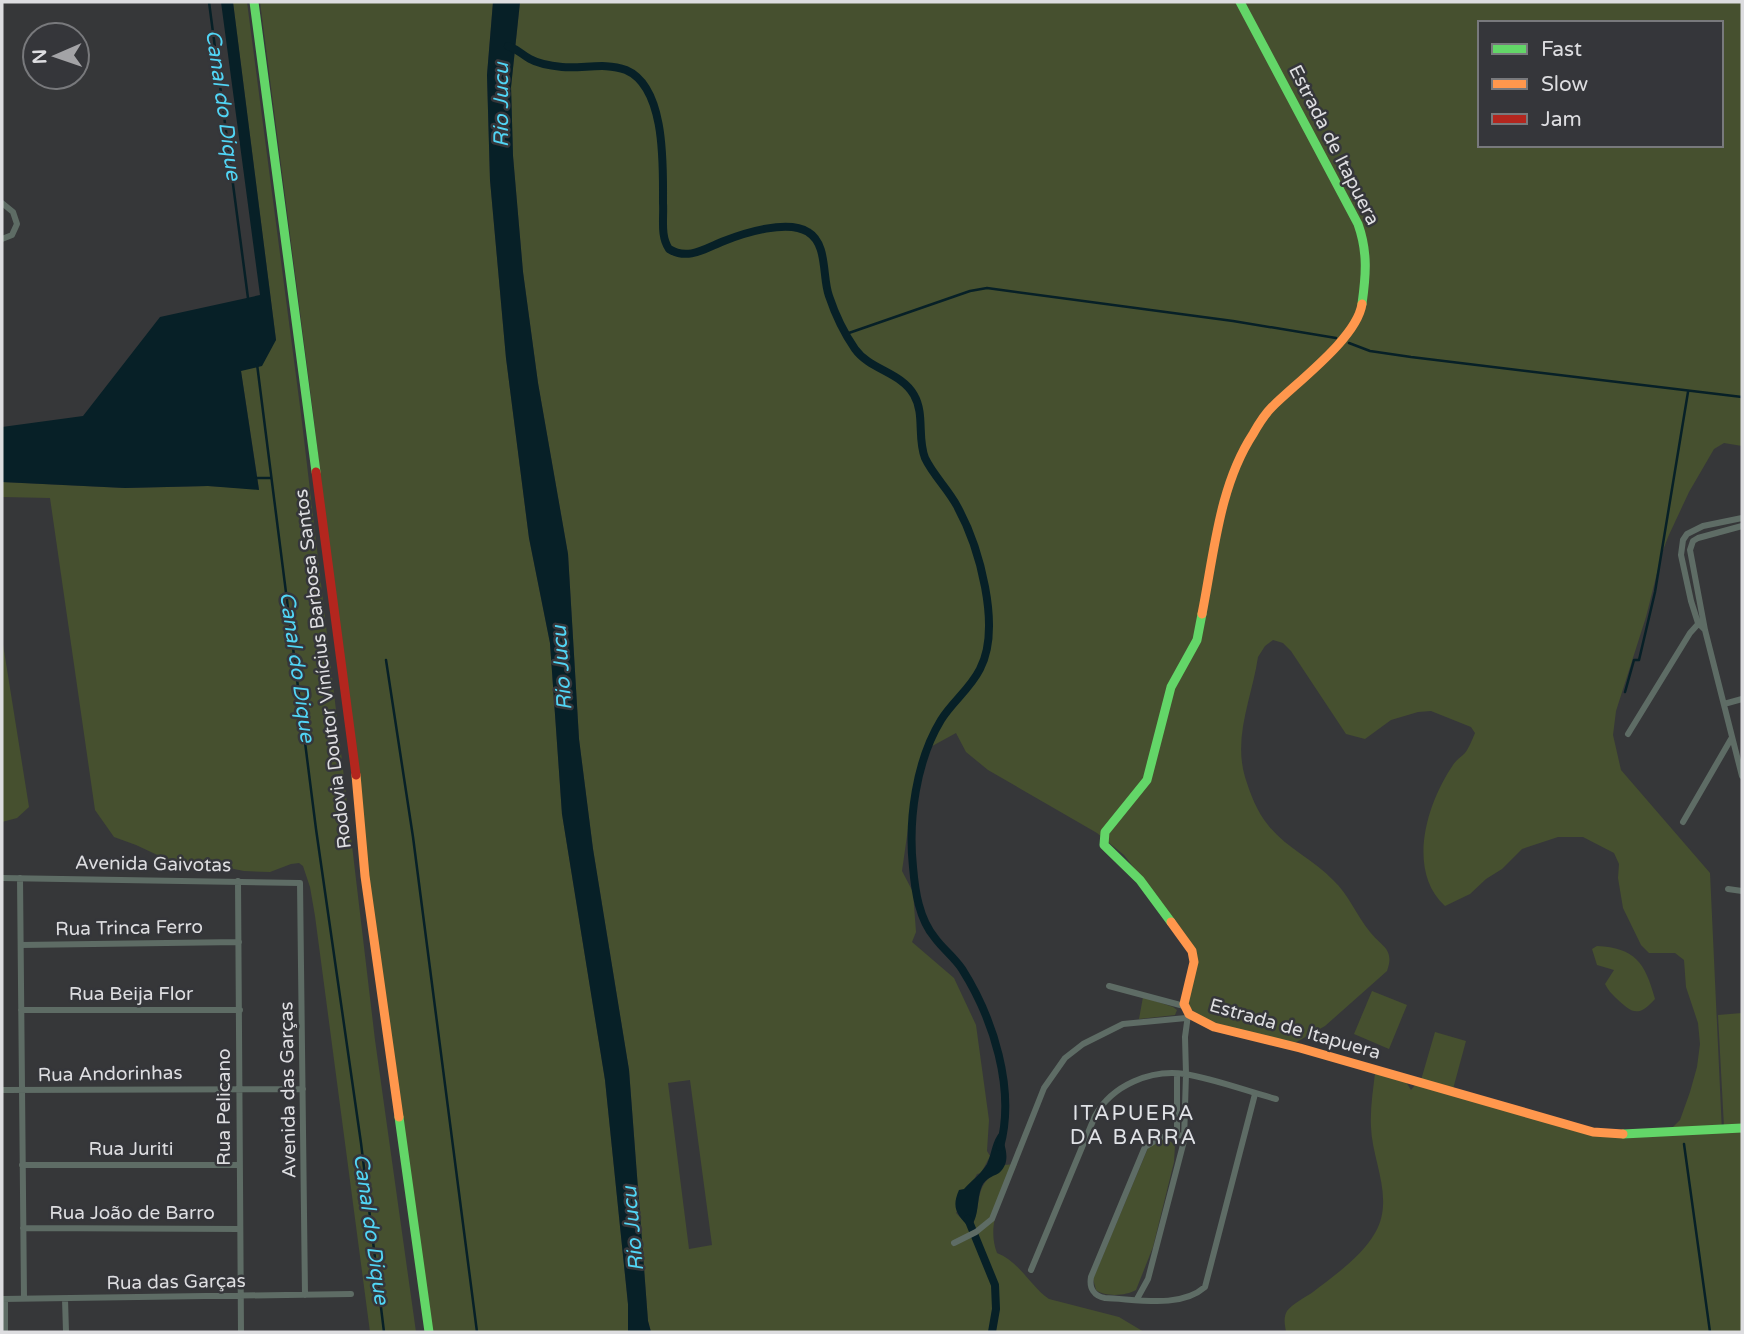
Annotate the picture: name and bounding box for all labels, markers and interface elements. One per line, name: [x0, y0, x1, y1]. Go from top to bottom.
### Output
north arrow: [21, 21, 91, 91]
legend: [1478, 21, 1723, 147]
water label: Canal do Dique: [200, 28, 246, 183]
text: Fast: [1541, 37, 1582, 62]
text: N: [29, 49, 51, 65]
water label: Rio Jucu: [489, 61, 514, 147]
street label: Estrada de Itapuera: [1284, 61, 1384, 229]
text: Slow: [1541, 72, 1589, 97]
text: Jam: [1541, 107, 1582, 132]
street label: Rodovia Doutor Vinícius Barbosa Santos: [290, 488, 356, 850]
water label: Canal do Dique: [274, 590, 320, 745]
water label: Rio Jucu: [546, 624, 577, 711]
street label: Avenida Gaivotas: [75, 852, 231, 876]
street label: Rua Trinca Ferro: [55, 916, 203, 940]
street label: Rua Beija Flor: [69, 983, 194, 1005]
street label: Estrada de Itapuera: [1207, 994, 1383, 1064]
street label: Avenida das Garças: [275, 1001, 301, 1179]
street label: Rua Pelicano: [213, 1048, 235, 1166]
street label: Rua Andorinhas: [37, 1062, 183, 1086]
district label: ITAPUERA DA BARRA: [1070, 1101, 1198, 1150]
street label: Rua Juriti: [88, 1138, 174, 1160]
water label: Canal do Dique: [348, 1152, 394, 1307]
water label: Rio Jucu: [617, 1184, 649, 1272]
street label: Rua João de Barro: [49, 1202, 215, 1224]
street label: Rua das Garças: [106, 1270, 246, 1294]

